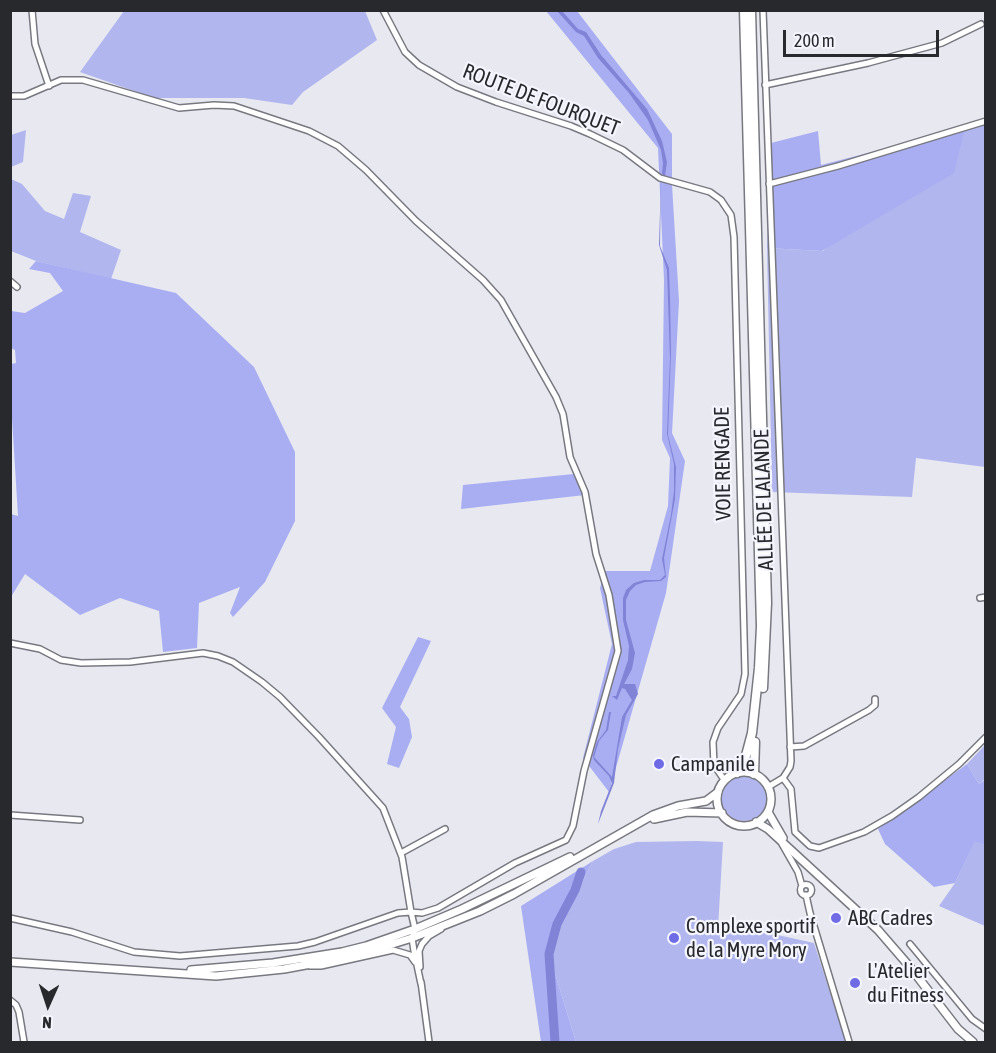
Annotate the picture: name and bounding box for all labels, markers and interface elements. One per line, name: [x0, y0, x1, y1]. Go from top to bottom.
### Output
scale bar: [786, 18, 942, 56]
text: 200 m: [794, 30, 835, 51]
street label: ROUTE DE FOURQUET: [459, 59, 623, 141]
street label: VOIE RENGADE: [709, 407, 737, 521]
street label: ALLÉE DE LALANDE: [749, 429, 779, 571]
place label: Campanile: [671, 751, 755, 777]
marker: Campanile: [652, 757, 666, 771]
place label: ABC Cadres: [848, 905, 933, 931]
marker: ABC Cadres: [829, 911, 843, 925]
place label: Complexe sportif de la Myre Mory: [686, 913, 816, 963]
marker: Complexe sportif de la Myre Mory: [667, 931, 681, 945]
place label: L'Atelier du Fitness: [867, 958, 944, 1008]
north arrow: [18, 975, 78, 1035]
marker: L'Atelier du Fitness: [848, 976, 862, 990]
text: N: [42, 1014, 52, 1032]

